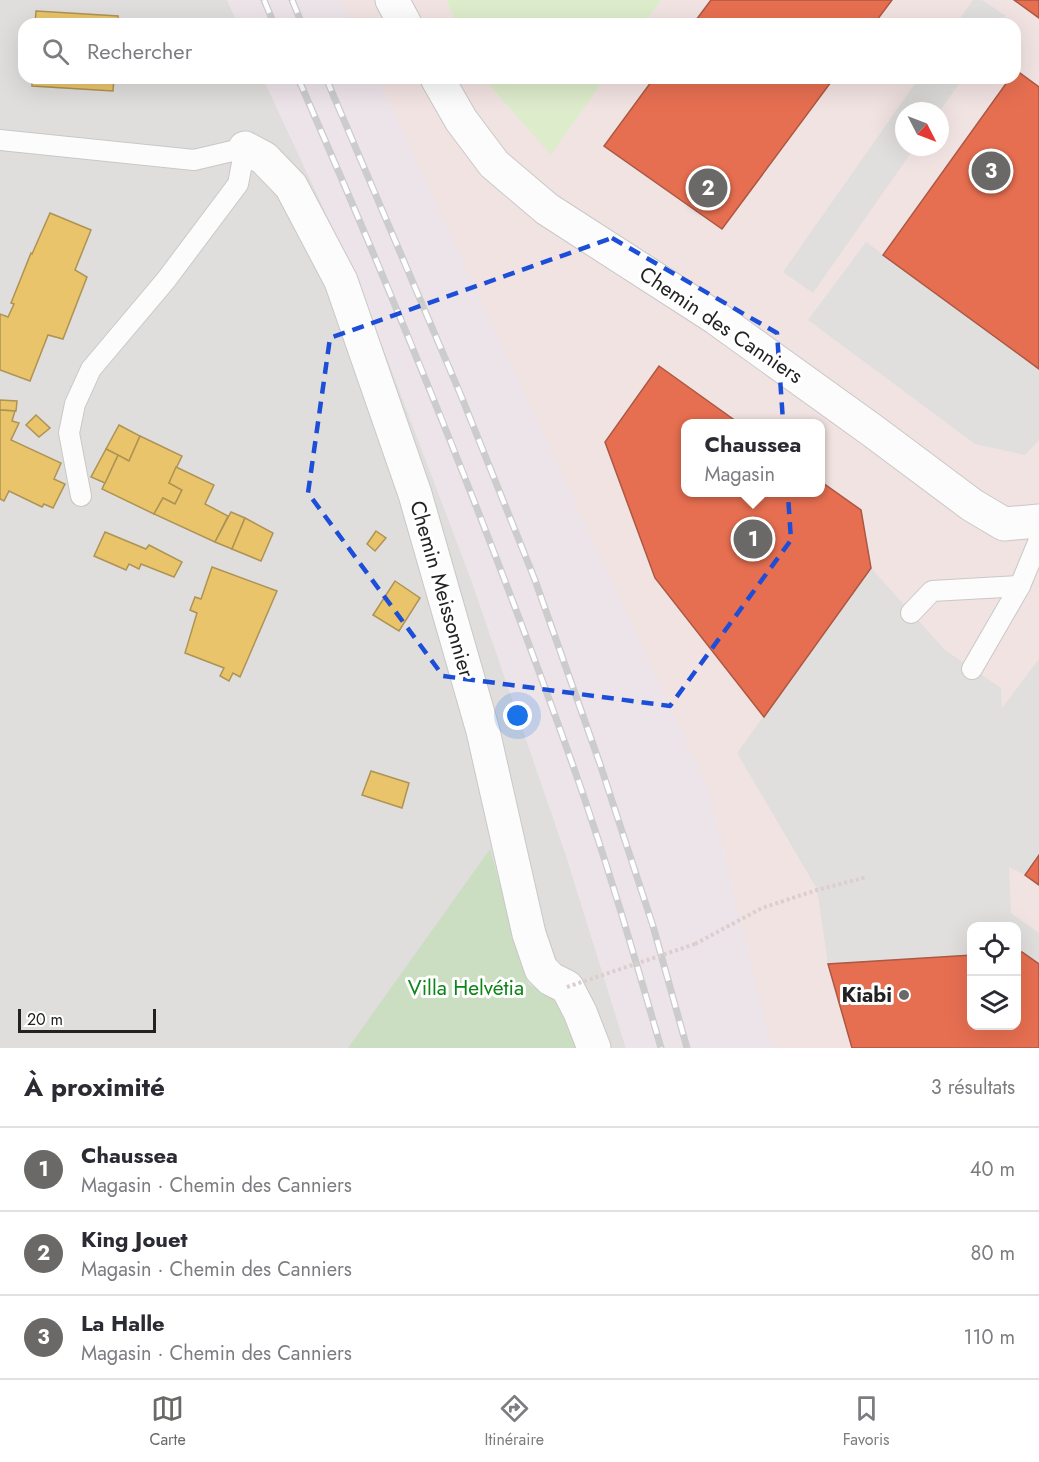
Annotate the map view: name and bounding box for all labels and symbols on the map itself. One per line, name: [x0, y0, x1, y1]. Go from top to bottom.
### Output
north arrow: [895, 102, 949, 156]
pin: 3: [972, 148, 1010, 194]
pin: 2: [688, 166, 728, 210]
street label: Chemin des Canniers: [633, 259, 809, 391]
street label: Chemin Meissonnier: [402, 497, 482, 682]
pin: 1: [734, 516, 772, 562]
your location: [503, 701, 532, 730]
park label: Villa Helvétia: [408, 973, 524, 1003]
place label: Kiabi: [841, 980, 892, 1010]
marker: Kiabi: [897, 988, 911, 1002]
scale bar: [18, 1006, 156, 1034]

